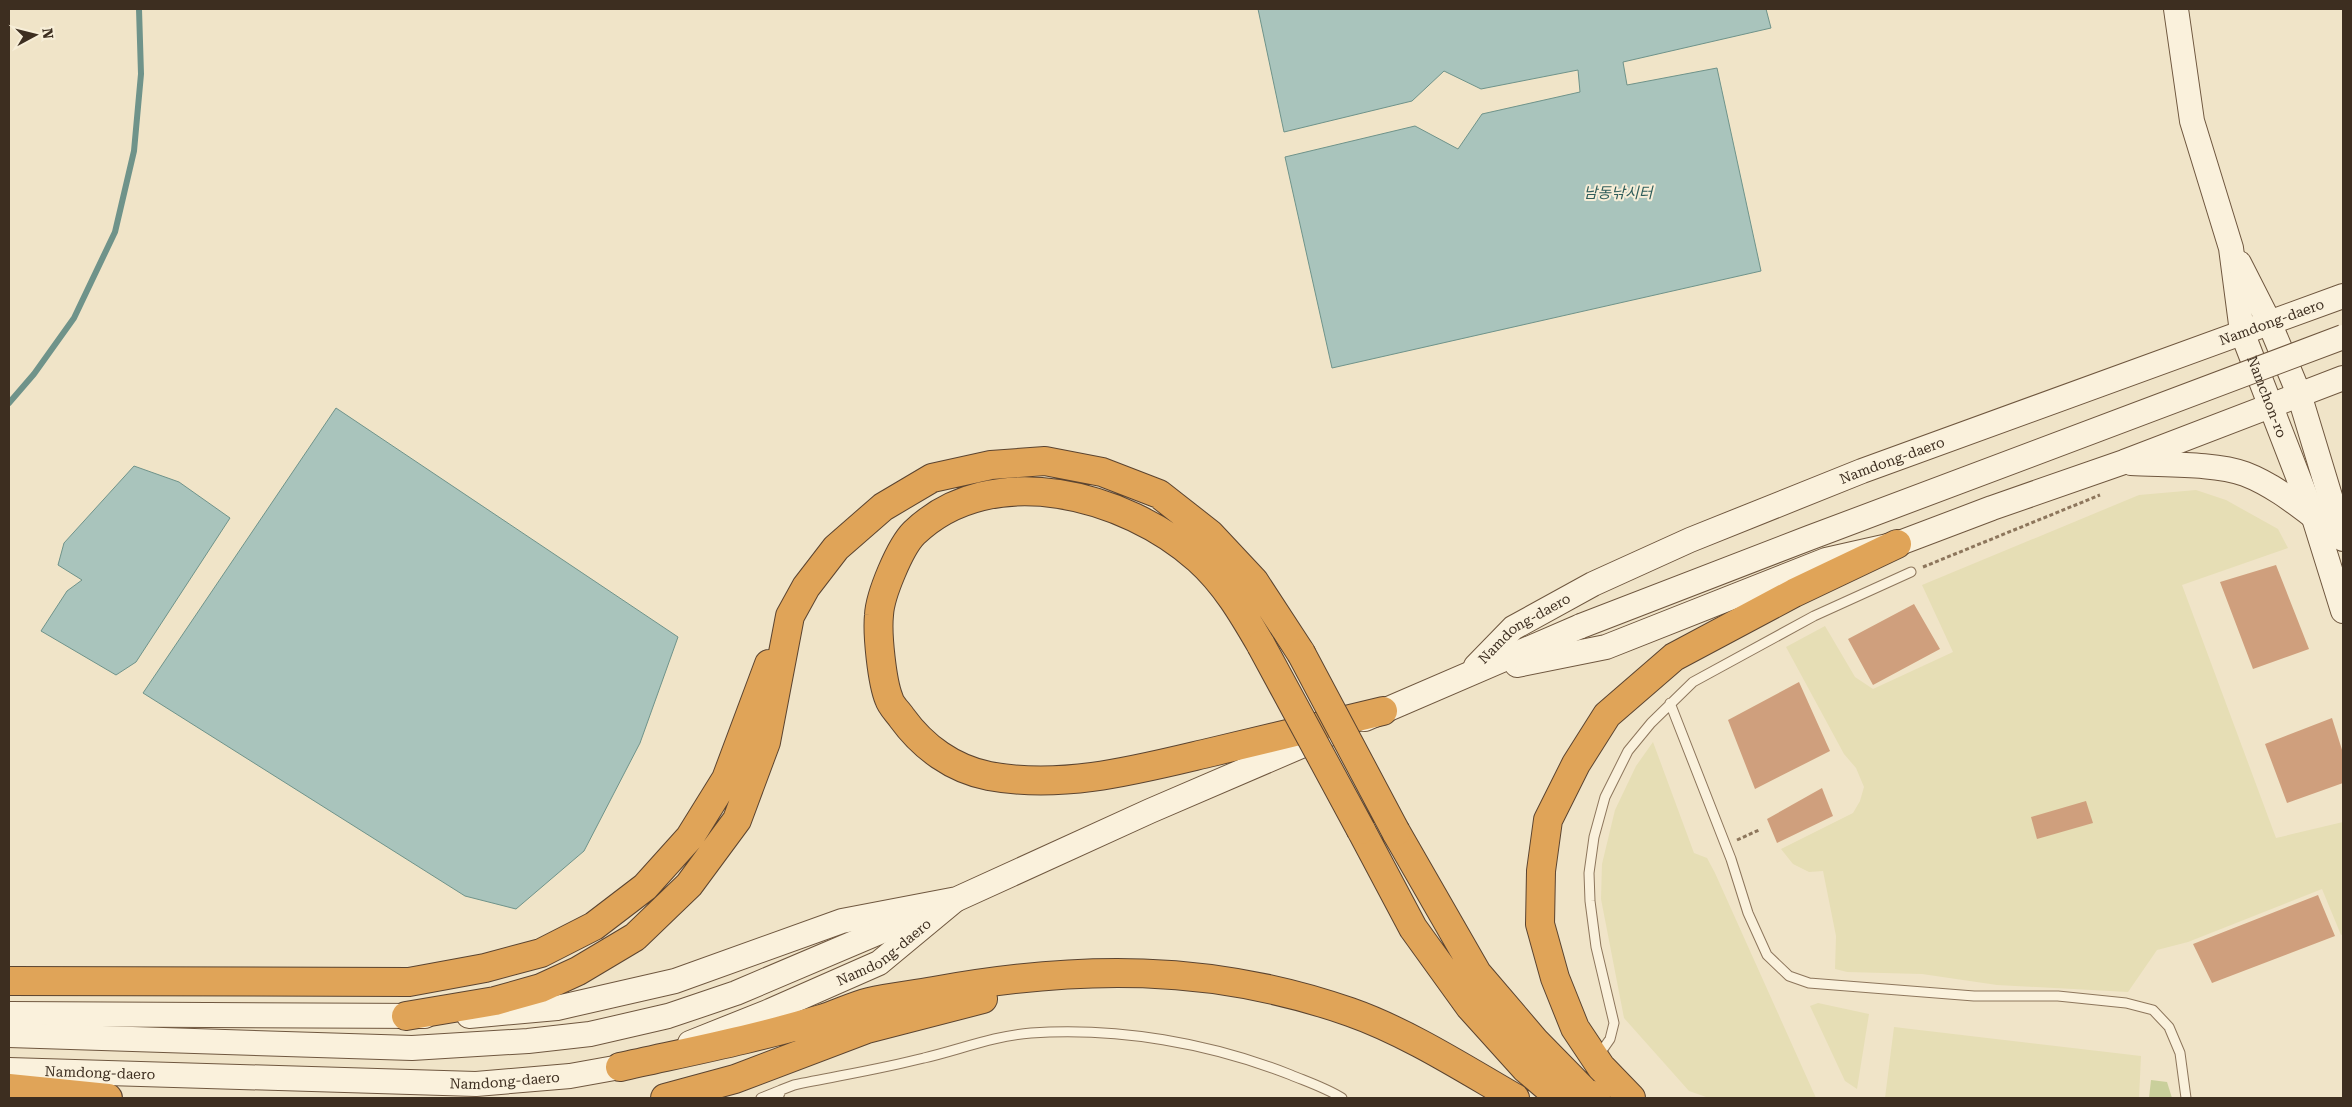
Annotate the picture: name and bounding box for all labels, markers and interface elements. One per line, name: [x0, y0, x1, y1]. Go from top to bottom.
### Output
north arrow: [10, 10, 60, 60]
text: N: [39, 27, 57, 40]
water label: 남동낚시터: [1583, 184, 1655, 202]
street label: Namdong-daero: [2217, 296, 2326, 348]
street label: Namchon-ro: [2244, 353, 2290, 440]
street label: Namdong-daero: [1837, 434, 1947, 487]
street label: Namdong-daero: [1475, 590, 1573, 667]
street label: Namdong-daero: [834, 915, 934, 989]
street label: Namdong-daero: [44, 1063, 155, 1082]
street label: Namdong-daero: [449, 1069, 560, 1092]

